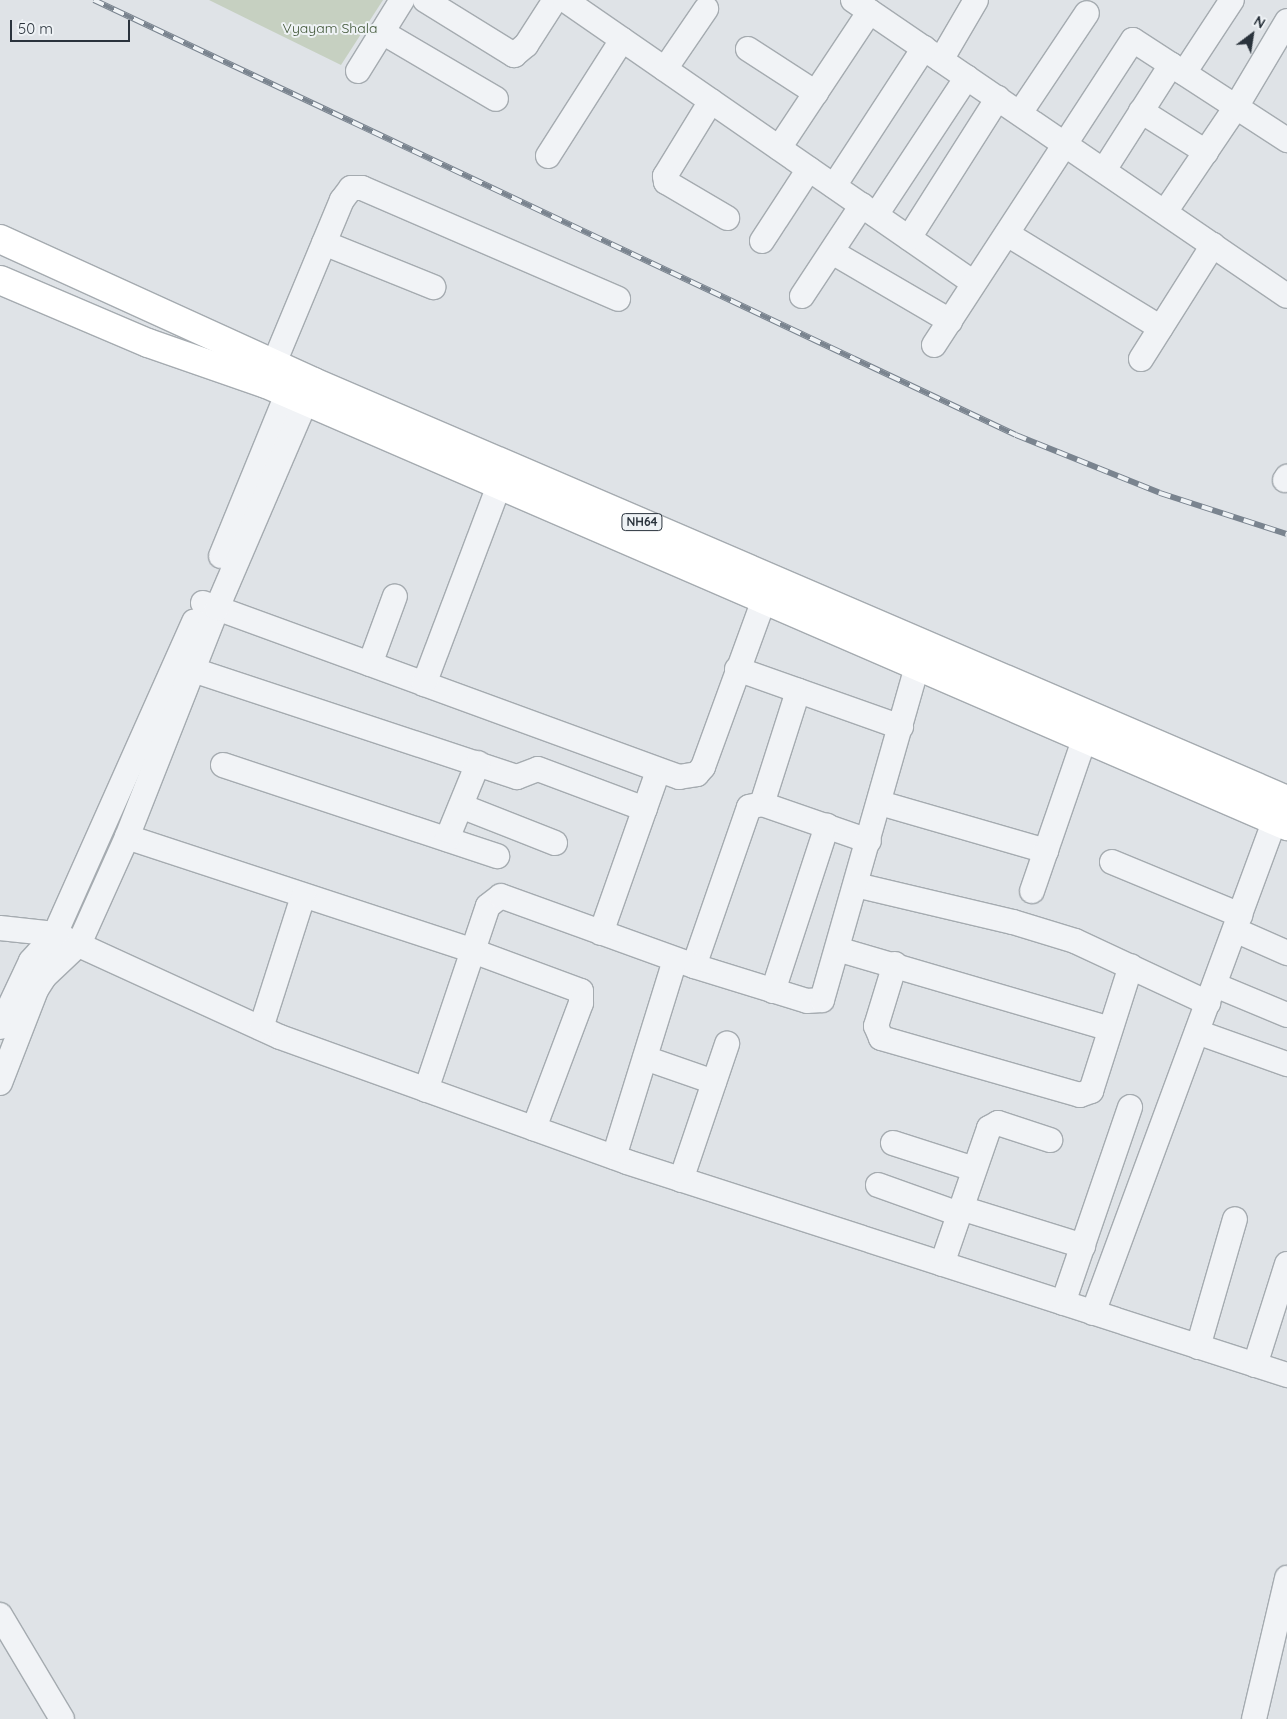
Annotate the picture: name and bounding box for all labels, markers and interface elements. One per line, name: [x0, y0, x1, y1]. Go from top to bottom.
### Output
scale bar: [12, 10, 132, 42]
north arrow: [1227, 10, 1277, 60]
text: N: [1251, 12, 1269, 33]
text: 50 m: [18, 19, 53, 38]
park label: Vyayam Shala: [283, 20, 377, 36]
road number: NH64: [621, 512, 663, 532]

